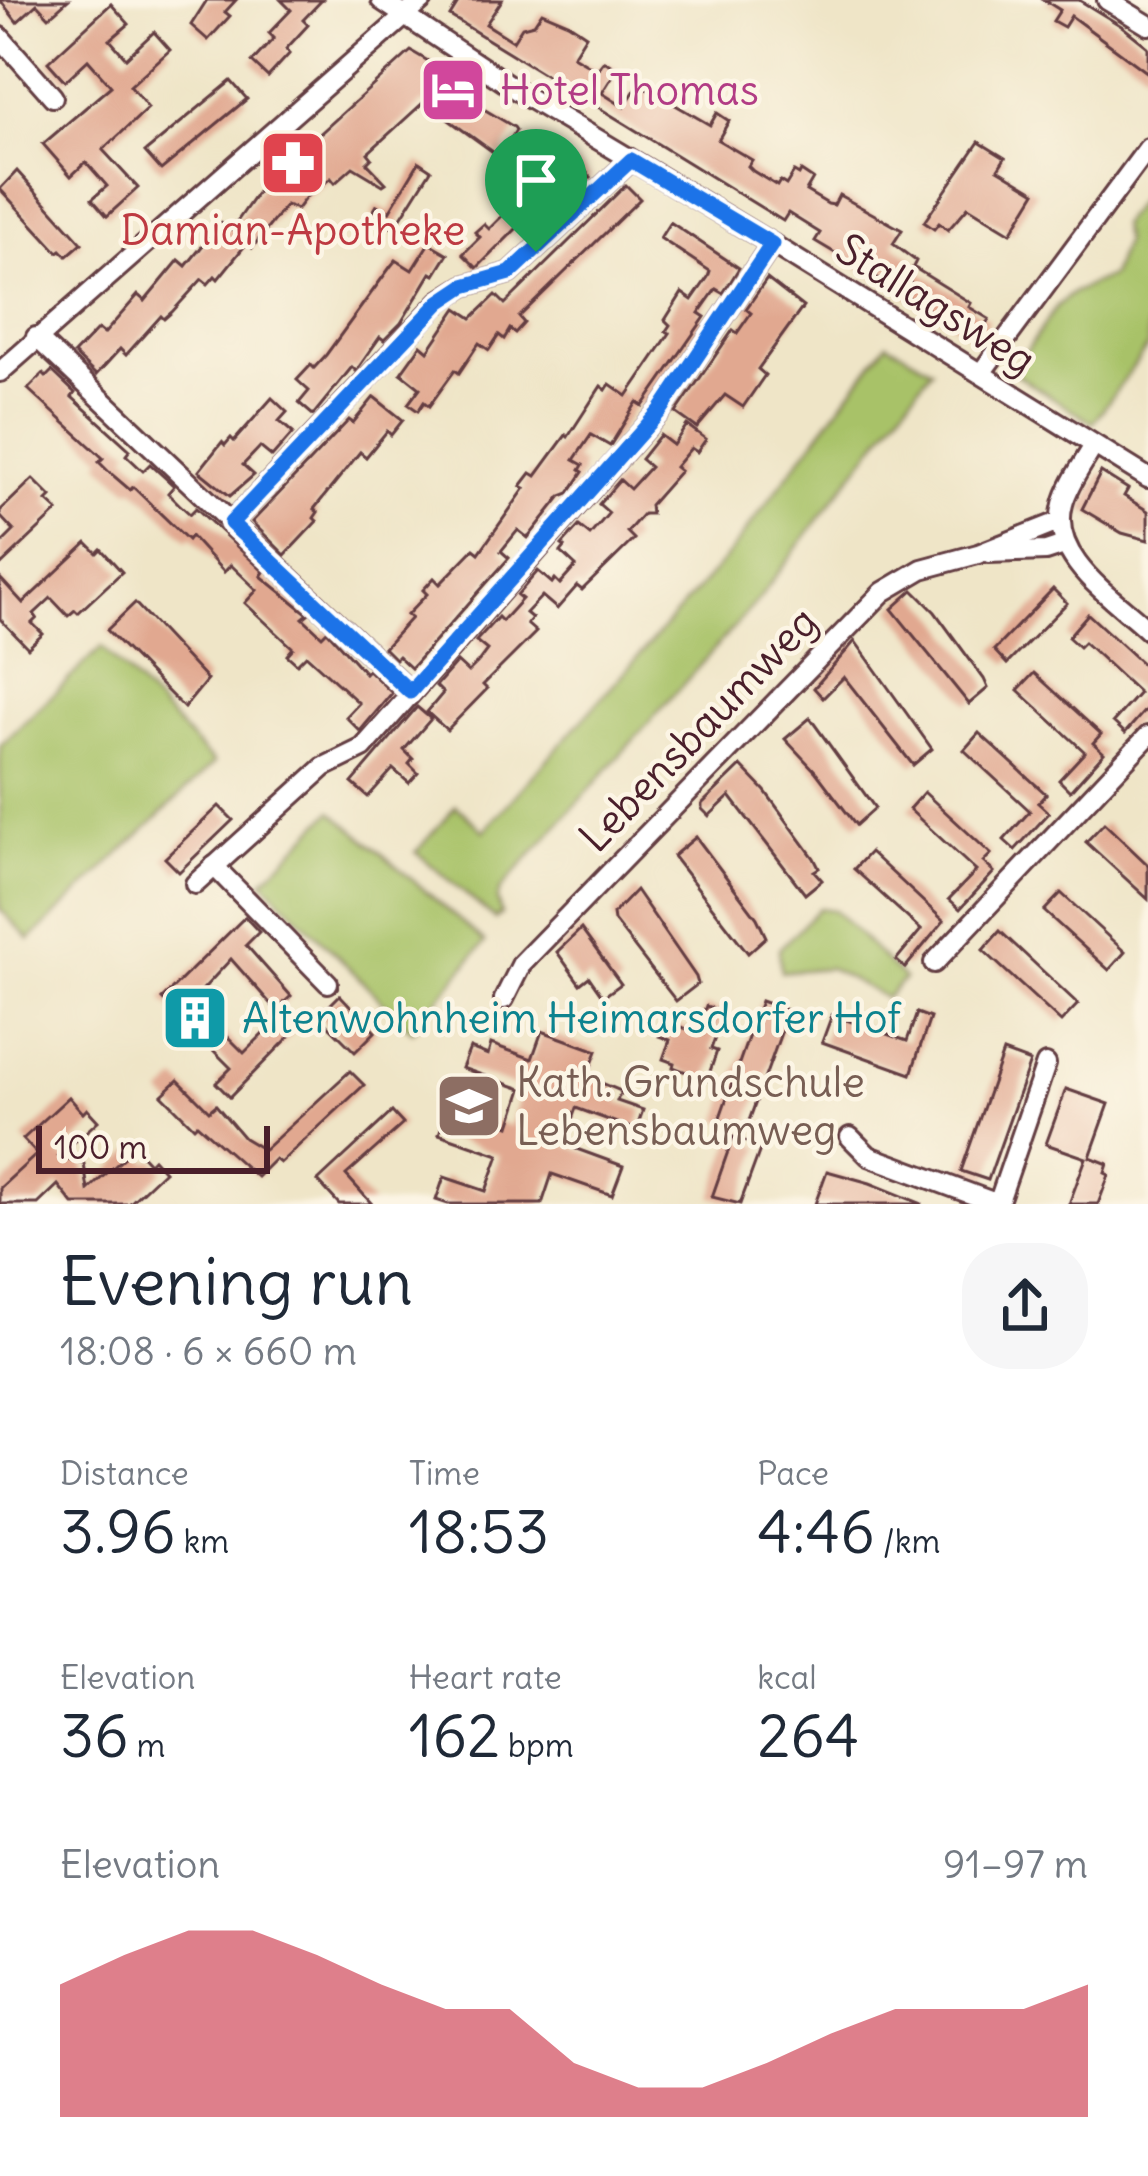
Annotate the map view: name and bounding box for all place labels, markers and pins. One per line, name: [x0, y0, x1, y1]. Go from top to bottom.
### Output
hotel icon: Hotel Thomas: [418, 55, 488, 125]
place label: Hotel Thomas: [500, 64, 759, 116]
pharmacy icon: Damian-Apotheke: [258, 128, 328, 198]
pin: [485, 129, 587, 252]
place label: Damian-Apotheke: [121, 204, 465, 256]
building icon: Altenwohnheim Heimarsdorfer Hof: [160, 983, 230, 1053]
place label: Altenwohnheim Heimarsdorfer Hof: [242, 992, 902, 1044]
place label: Kath. Grundschule Lebensbaumweg: [516, 1056, 865, 1156]
school or university icon: Kath. Grundschule Lebensbaumweg: [434, 1071, 504, 1141]

